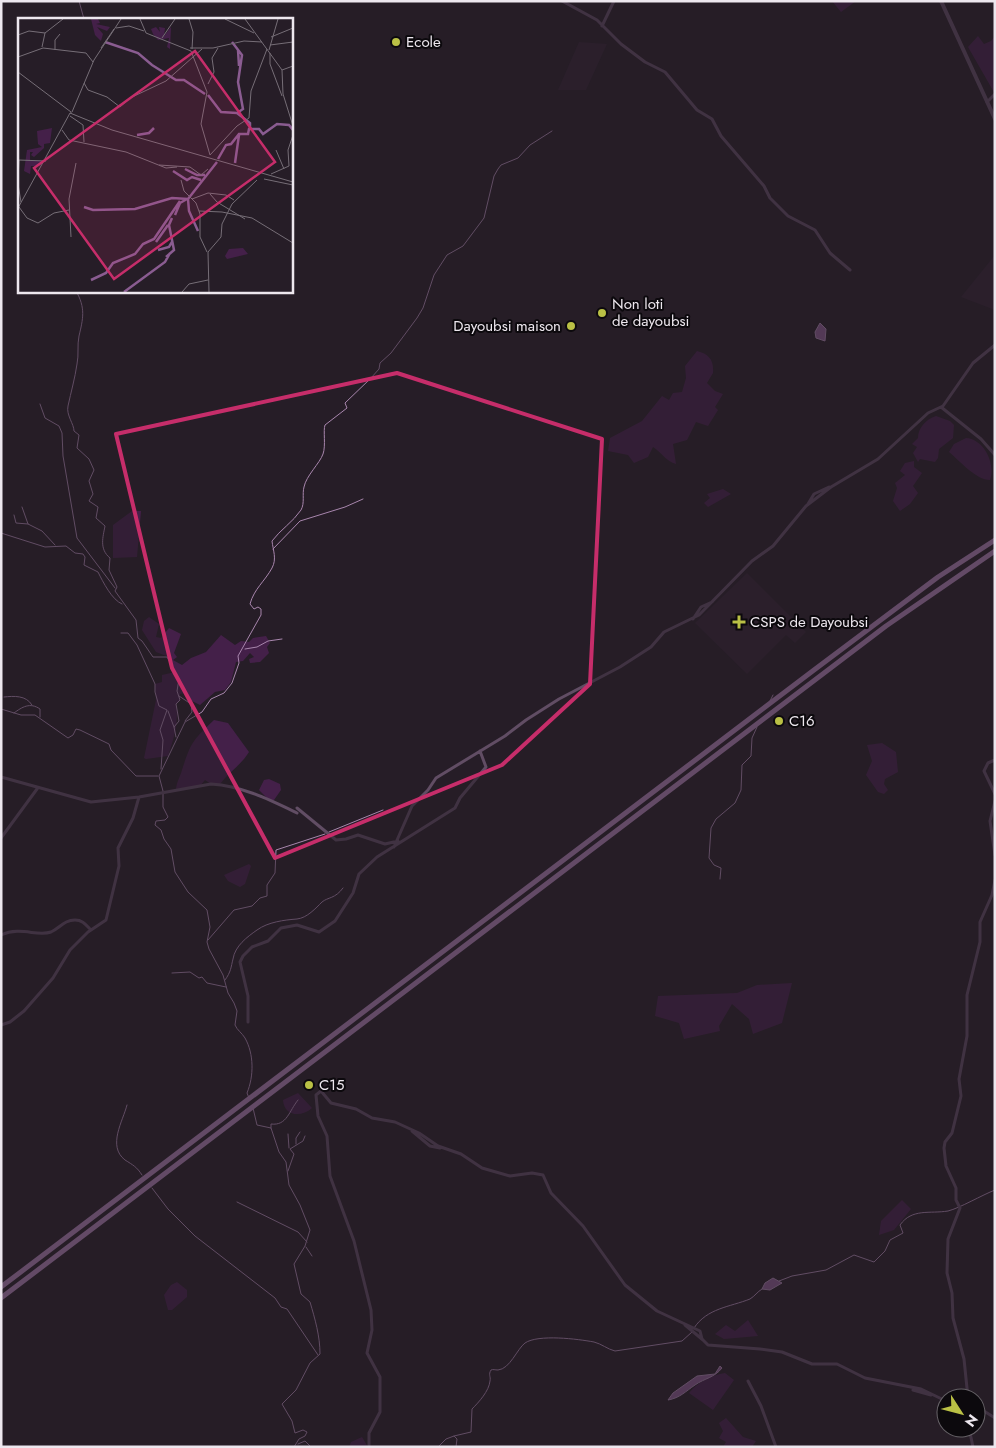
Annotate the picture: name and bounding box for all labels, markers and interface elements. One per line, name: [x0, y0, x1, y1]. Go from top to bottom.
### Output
inset map: [18, 18, 292, 292]
place label: Ecole: [406, 31, 441, 53]
marker: Ecole: [390, 36, 402, 48]
place label: Non loti de dayoubsi: [612, 293, 689, 332]
marker: Non loti de dayoubsi: [596, 307, 608, 319]
place label: Dayoubsi maison: [453, 315, 561, 337]
marker: Dayoubsi maison: [565, 320, 577, 332]
place label: CSPS de Dayoubsi: [750, 611, 869, 633]
marker: CSPS de Dayoubsi: [732, 615, 746, 629]
place label: C16: [789, 710, 815, 732]
marker: C16: [773, 715, 785, 727]
place label: C15: [319, 1074, 345, 1096]
marker: C15: [303, 1079, 315, 1091]
north arrow: [936, 1388, 986, 1438]
text: N: [960, 1410, 983, 1431]

